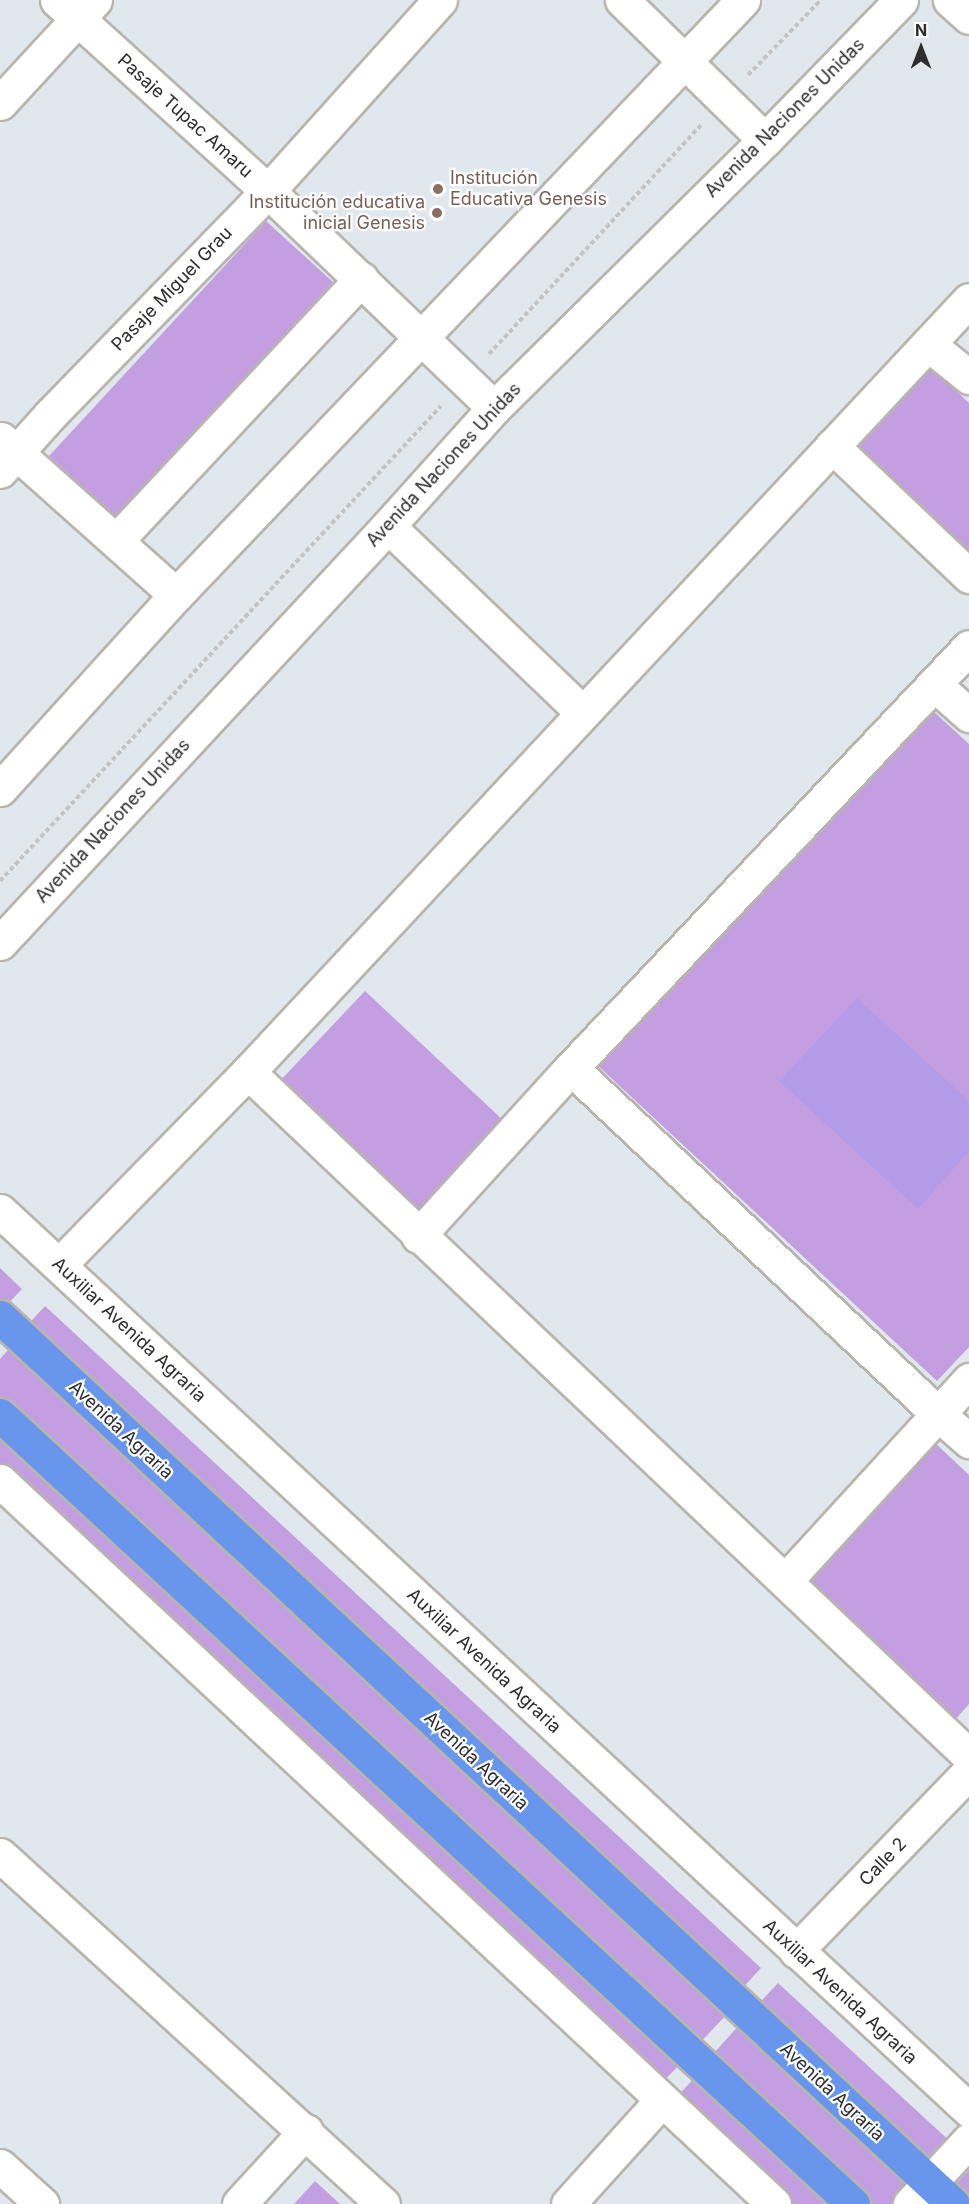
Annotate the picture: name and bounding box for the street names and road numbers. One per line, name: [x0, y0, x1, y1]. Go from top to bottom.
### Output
street label: Avenida Naciones Unidas: [701, 34, 869, 202]
street label: Pasaje Tupac Amaru: [113, 50, 257, 182]
street label: Pasaje Miguel Grau: [107, 222, 237, 356]
street label: Avenida Naciones Unidas: [362, 378, 526, 552]
street label: Avenida Naciones Unidas: [31, 734, 195, 908]
street label: Auxiliar Avenida Agraria: [48, 1253, 210, 1407]
street label: Avenida Agraria: [64, 1376, 178, 1484]
street label: Auxiliar Avenida Agraria: [403, 1584, 565, 1738]
street label: Avenida Agraria: [419, 1707, 533, 1815]
street label: Calle 2: [855, 1833, 911, 1891]
street label: Auxiliar Avenida Agraria: [759, 1915, 921, 2069]
street label: Avenida Agraria: [775, 2038, 889, 2146]

